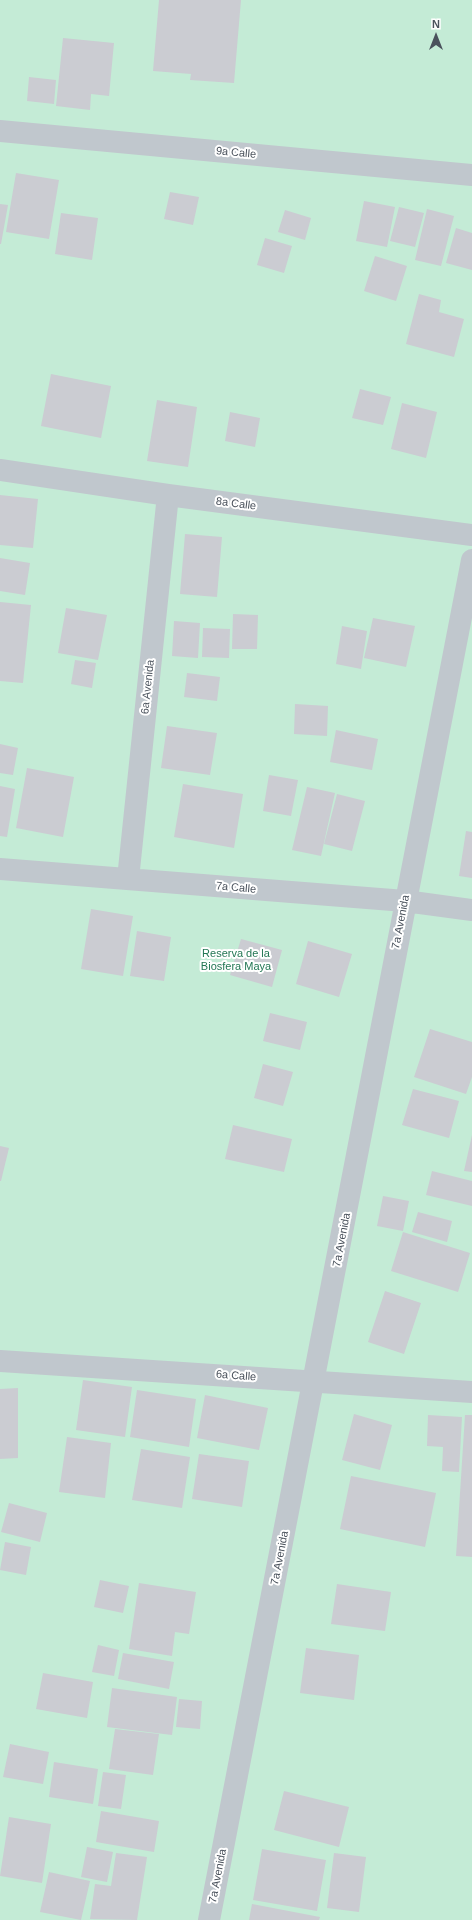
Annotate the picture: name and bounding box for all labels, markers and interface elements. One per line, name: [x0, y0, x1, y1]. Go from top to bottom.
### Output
north arrow: [416, 16, 456, 56]
text: N: [432, 18, 440, 30]
street label: 9a Calle: [215, 145, 257, 161]
street label: 8a Calle: [215, 495, 257, 513]
street label: 6a Avenida: [139, 659, 157, 715]
street label: 7a Calle: [215, 880, 257, 896]
street label: 7a Avenida: [389, 894, 413, 950]
park label: Reserva de la Biosfera Maya: [201, 947, 271, 973]
street label: 7a Avenida: [330, 1212, 354, 1268]
street label: 6a Calle: [215, 1368, 257, 1384]
street label: 7a Avenida: [268, 1530, 292, 1586]
street label: 7a Avenida: [206, 1848, 230, 1904]

